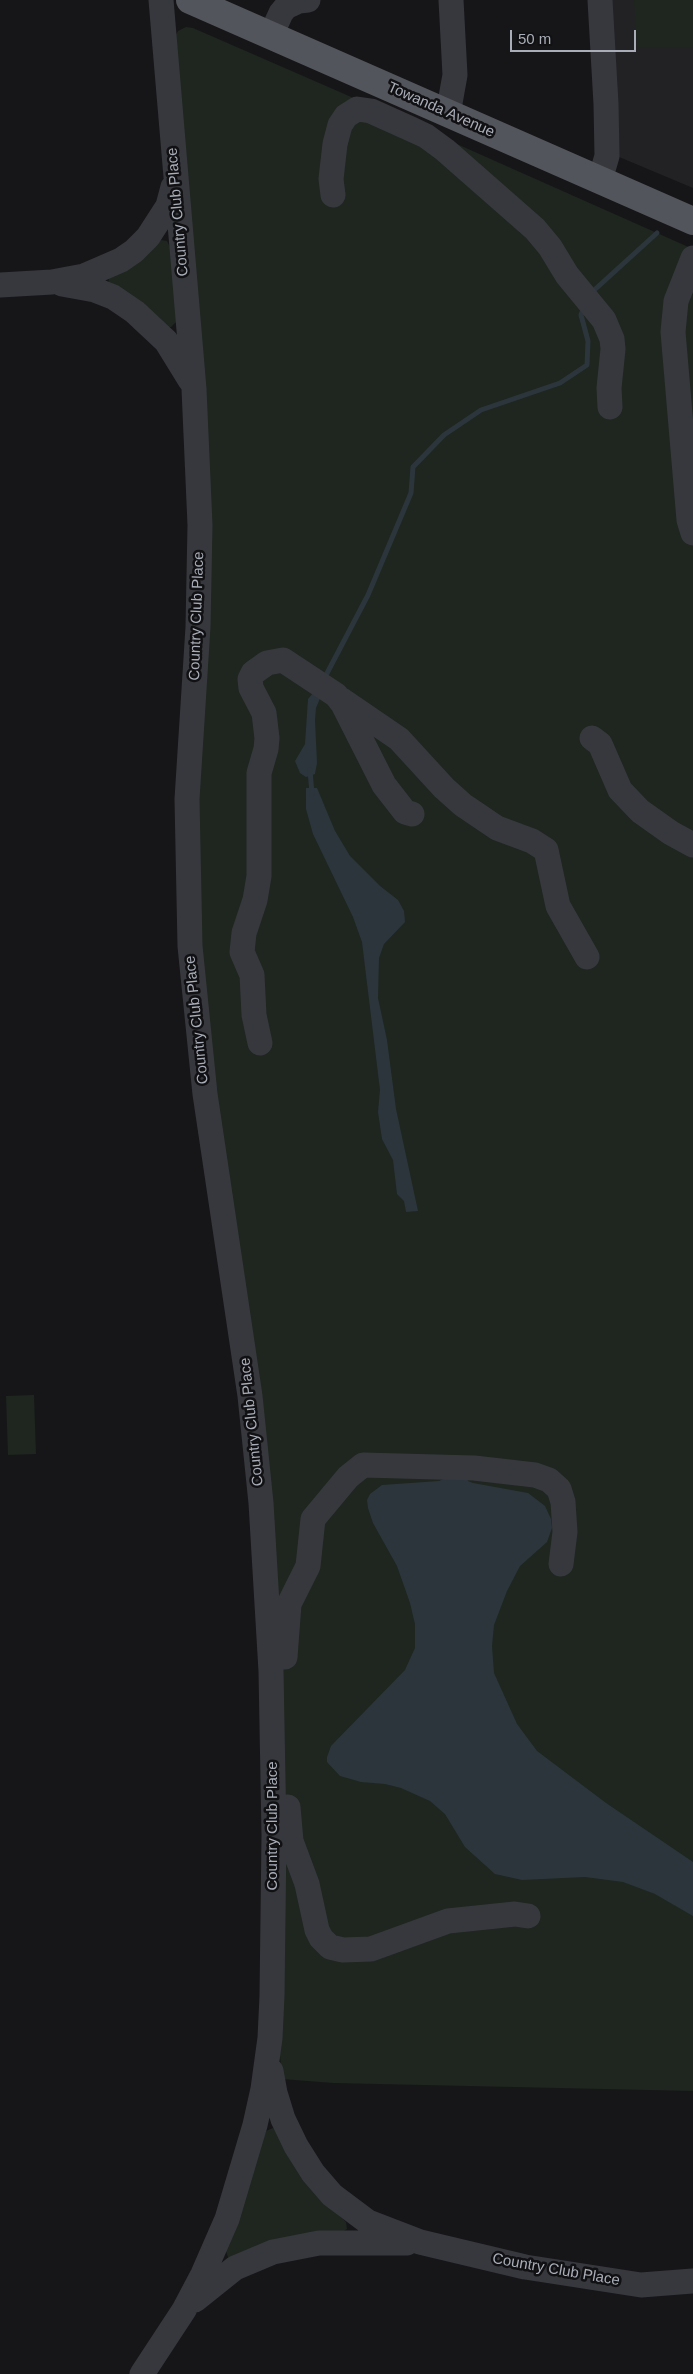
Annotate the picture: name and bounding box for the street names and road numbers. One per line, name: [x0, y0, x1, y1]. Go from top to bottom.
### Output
street label: Towanda Avenue: [385, 78, 497, 142]
street label: Country Club Place: [163, 147, 193, 277]
street label: Country Club Place: [186, 551, 208, 681]
street label: Country Club Place: [181, 955, 213, 1085]
street label: Country Club Place: [236, 1357, 268, 1487]
street label: Country Club Place: [264, 1761, 282, 1891]
street label: Country Club Place: [491, 2250, 621, 2290]

